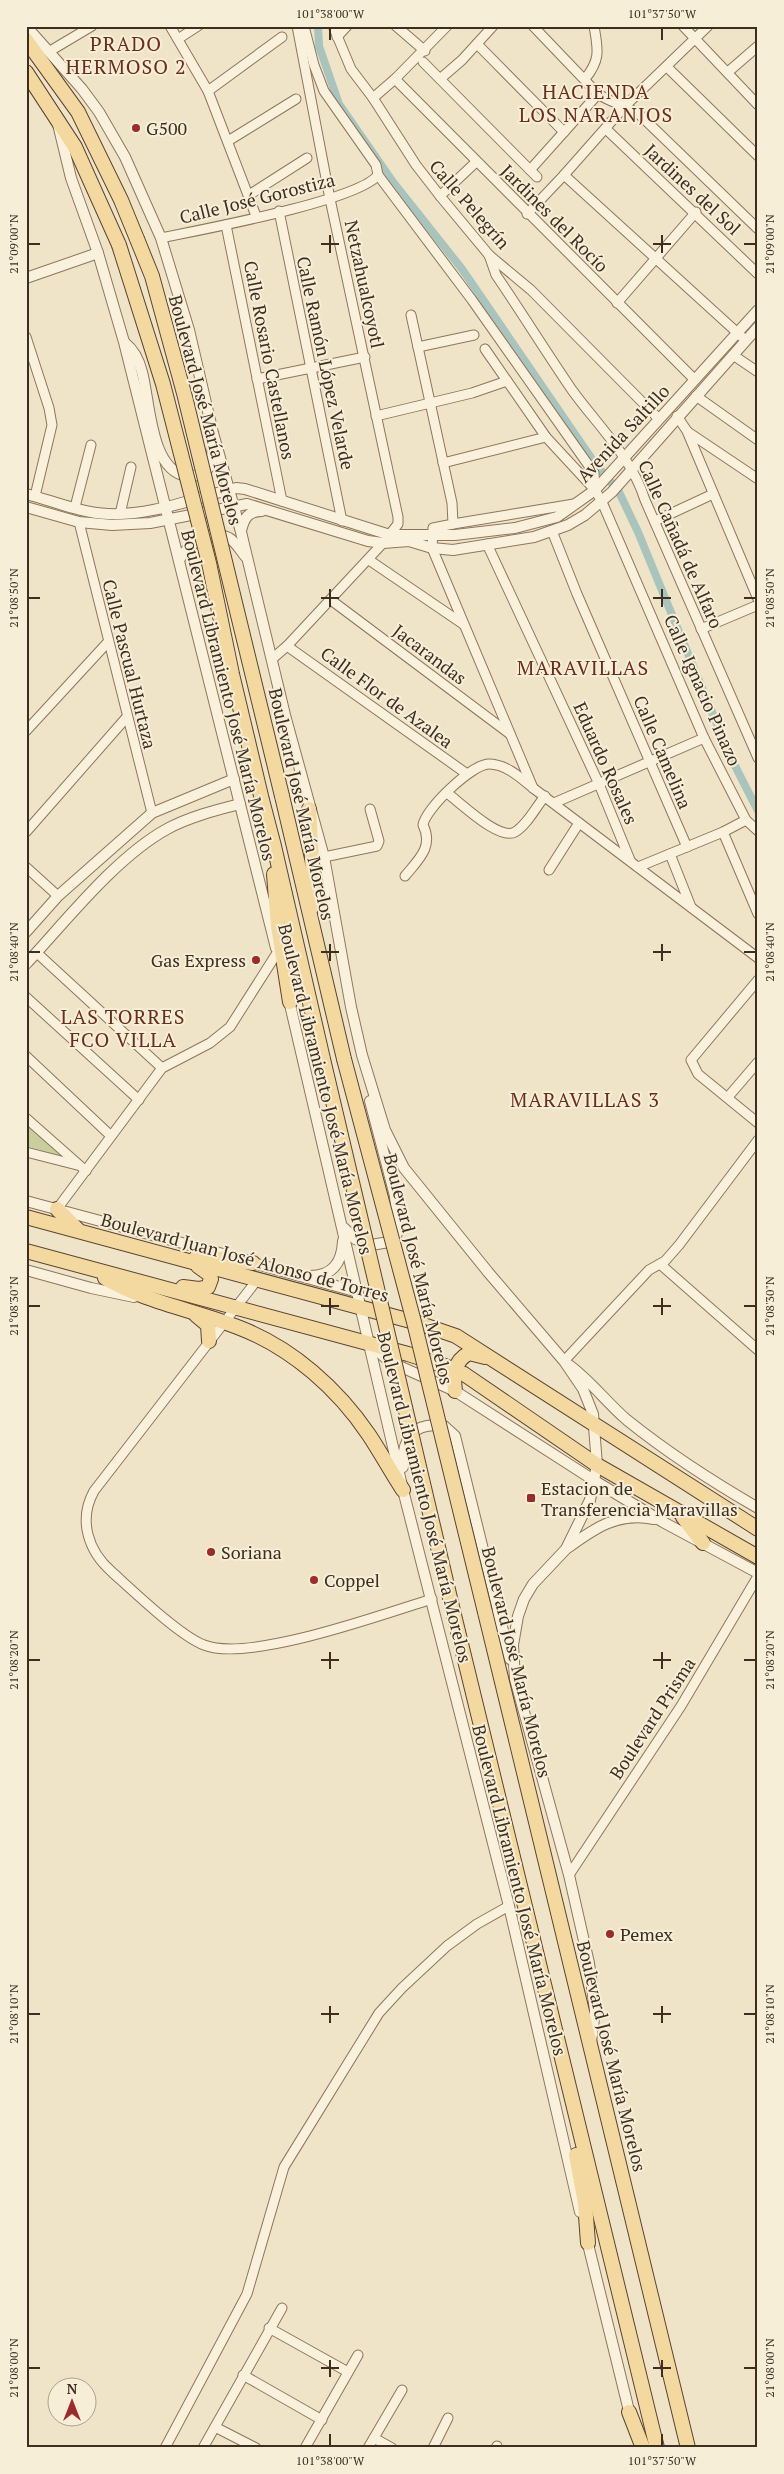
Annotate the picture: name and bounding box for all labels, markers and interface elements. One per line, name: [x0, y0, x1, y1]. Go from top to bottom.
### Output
text: 101°38'00"W: [296, 6, 365, 21]
text: 101°37'50"W: [628, 6, 697, 21]
district label: PRADO HERMOSO 2: [65, 30, 187, 80]
district label: HACIENDA LOS NARANJOS: [519, 78, 673, 128]
place label: G500: [146, 116, 187, 140]
marker: G500: [130, 122, 142, 134]
street label: Jardines del Sol: [640, 138, 746, 240]
street label: Calle Pelegrín: [424, 154, 516, 254]
street label: Jardines del Rocío: [496, 159, 614, 277]
street label: Calle José Gorostiza: [177, 167, 337, 229]
text: 21°09'00"N: [6, 214, 21, 274]
text: 21°09'00"N: [762, 214, 777, 274]
street label: Netzahualcoyotl: [340, 218, 390, 350]
street label: Calle Ramón López Velarde: [292, 254, 360, 472]
street label: Calle Rosario Castellanos: [239, 258, 301, 462]
street label: Boulevard José María Morelos: [164, 292, 248, 528]
street label: Avenida Saltillo: [571, 379, 675, 487]
street label: Calle Cañadá de Alfaro: [633, 456, 729, 632]
street label: Boulevard Libramiento José María Morelos: [176, 527, 282, 863]
text: 21°08'50"N: [6, 568, 21, 628]
text: 21°08'50"N: [762, 568, 777, 628]
street label: Calle Pascual Hurtaza: [97, 577, 163, 751]
street label: Calle Ignacio Pinazo: [659, 611, 747, 769]
street label: Jacarandas: [388, 618, 472, 690]
street label: Calle Flor de Azalea: [316, 641, 458, 753]
district label: MARAVILLAS: [517, 654, 649, 681]
street label: Boulevard José María Morelos: [264, 686, 340, 922]
street label: Calle Camelina: [628, 692, 698, 812]
street label: Eduardo Rosales: [568, 698, 644, 828]
street label: Boulevard Libramiento José María Morelos: [273, 921, 379, 1257]
text: 21°08'40"N: [6, 922, 21, 982]
text: 21°08'40"N: [762, 922, 777, 982]
place label: Gas Express: [151, 948, 246, 972]
marker: Gas Express: [250, 954, 262, 966]
district label: LAS TORRES FCO VILLA: [61, 1003, 185, 1053]
district label: MARAVILLAS 3: [510, 1086, 660, 1113]
street label: Boulevard José María Morelos: [379, 1151, 459, 1387]
street label: Boulevard Juan José Alonso de Torres: [98, 1207, 392, 1307]
text: 21°08'30"N: [6, 1276, 21, 1336]
text: 21°08'30"N: [762, 1276, 777, 1336]
street label: Boulevard Libramiento José María Morelos: [372, 1329, 478, 1665]
place label: Estacion de Transferencia Maravillas: [541, 1476, 738, 1521]
marker: Estacion de Transferencia Maravillas: [525, 1492, 537, 1504]
place label: Soriana: [221, 1540, 282, 1564]
street label: Boulevard José María Morelos: [477, 1544, 557, 1780]
marker: Soriana: [205, 1546, 217, 1558]
place label: Coppel: [324, 1568, 380, 1592]
marker: Coppel: [308, 1574, 320, 1586]
text: 21°08'20"N: [6, 1630, 21, 1690]
text: 21°08'20"N: [762, 1630, 777, 1690]
street label: Boulevard Prisma: [604, 1653, 700, 1783]
street label: Boulevard Libramiento José María Morelos: [467, 1722, 573, 2058]
place label: Pemex: [620, 1922, 674, 1946]
marker: Pemex: [604, 1928, 616, 1940]
street label: Boulevard José María Morelos: [572, 1938, 652, 2174]
text: 21°08'10"N: [6, 1984, 21, 2044]
text: 21°08'10"N: [762, 1984, 777, 2044]
text: 21°08'00"N: [6, 2338, 21, 2398]
text: 21°08'00"N: [762, 2338, 777, 2398]
north arrow: [48, 2376, 98, 2426]
text: N: [67, 2379, 78, 2398]
text: 101°38'00"W: [296, 2453, 365, 2468]
text: 101°37'50"W: [628, 2453, 697, 2468]

